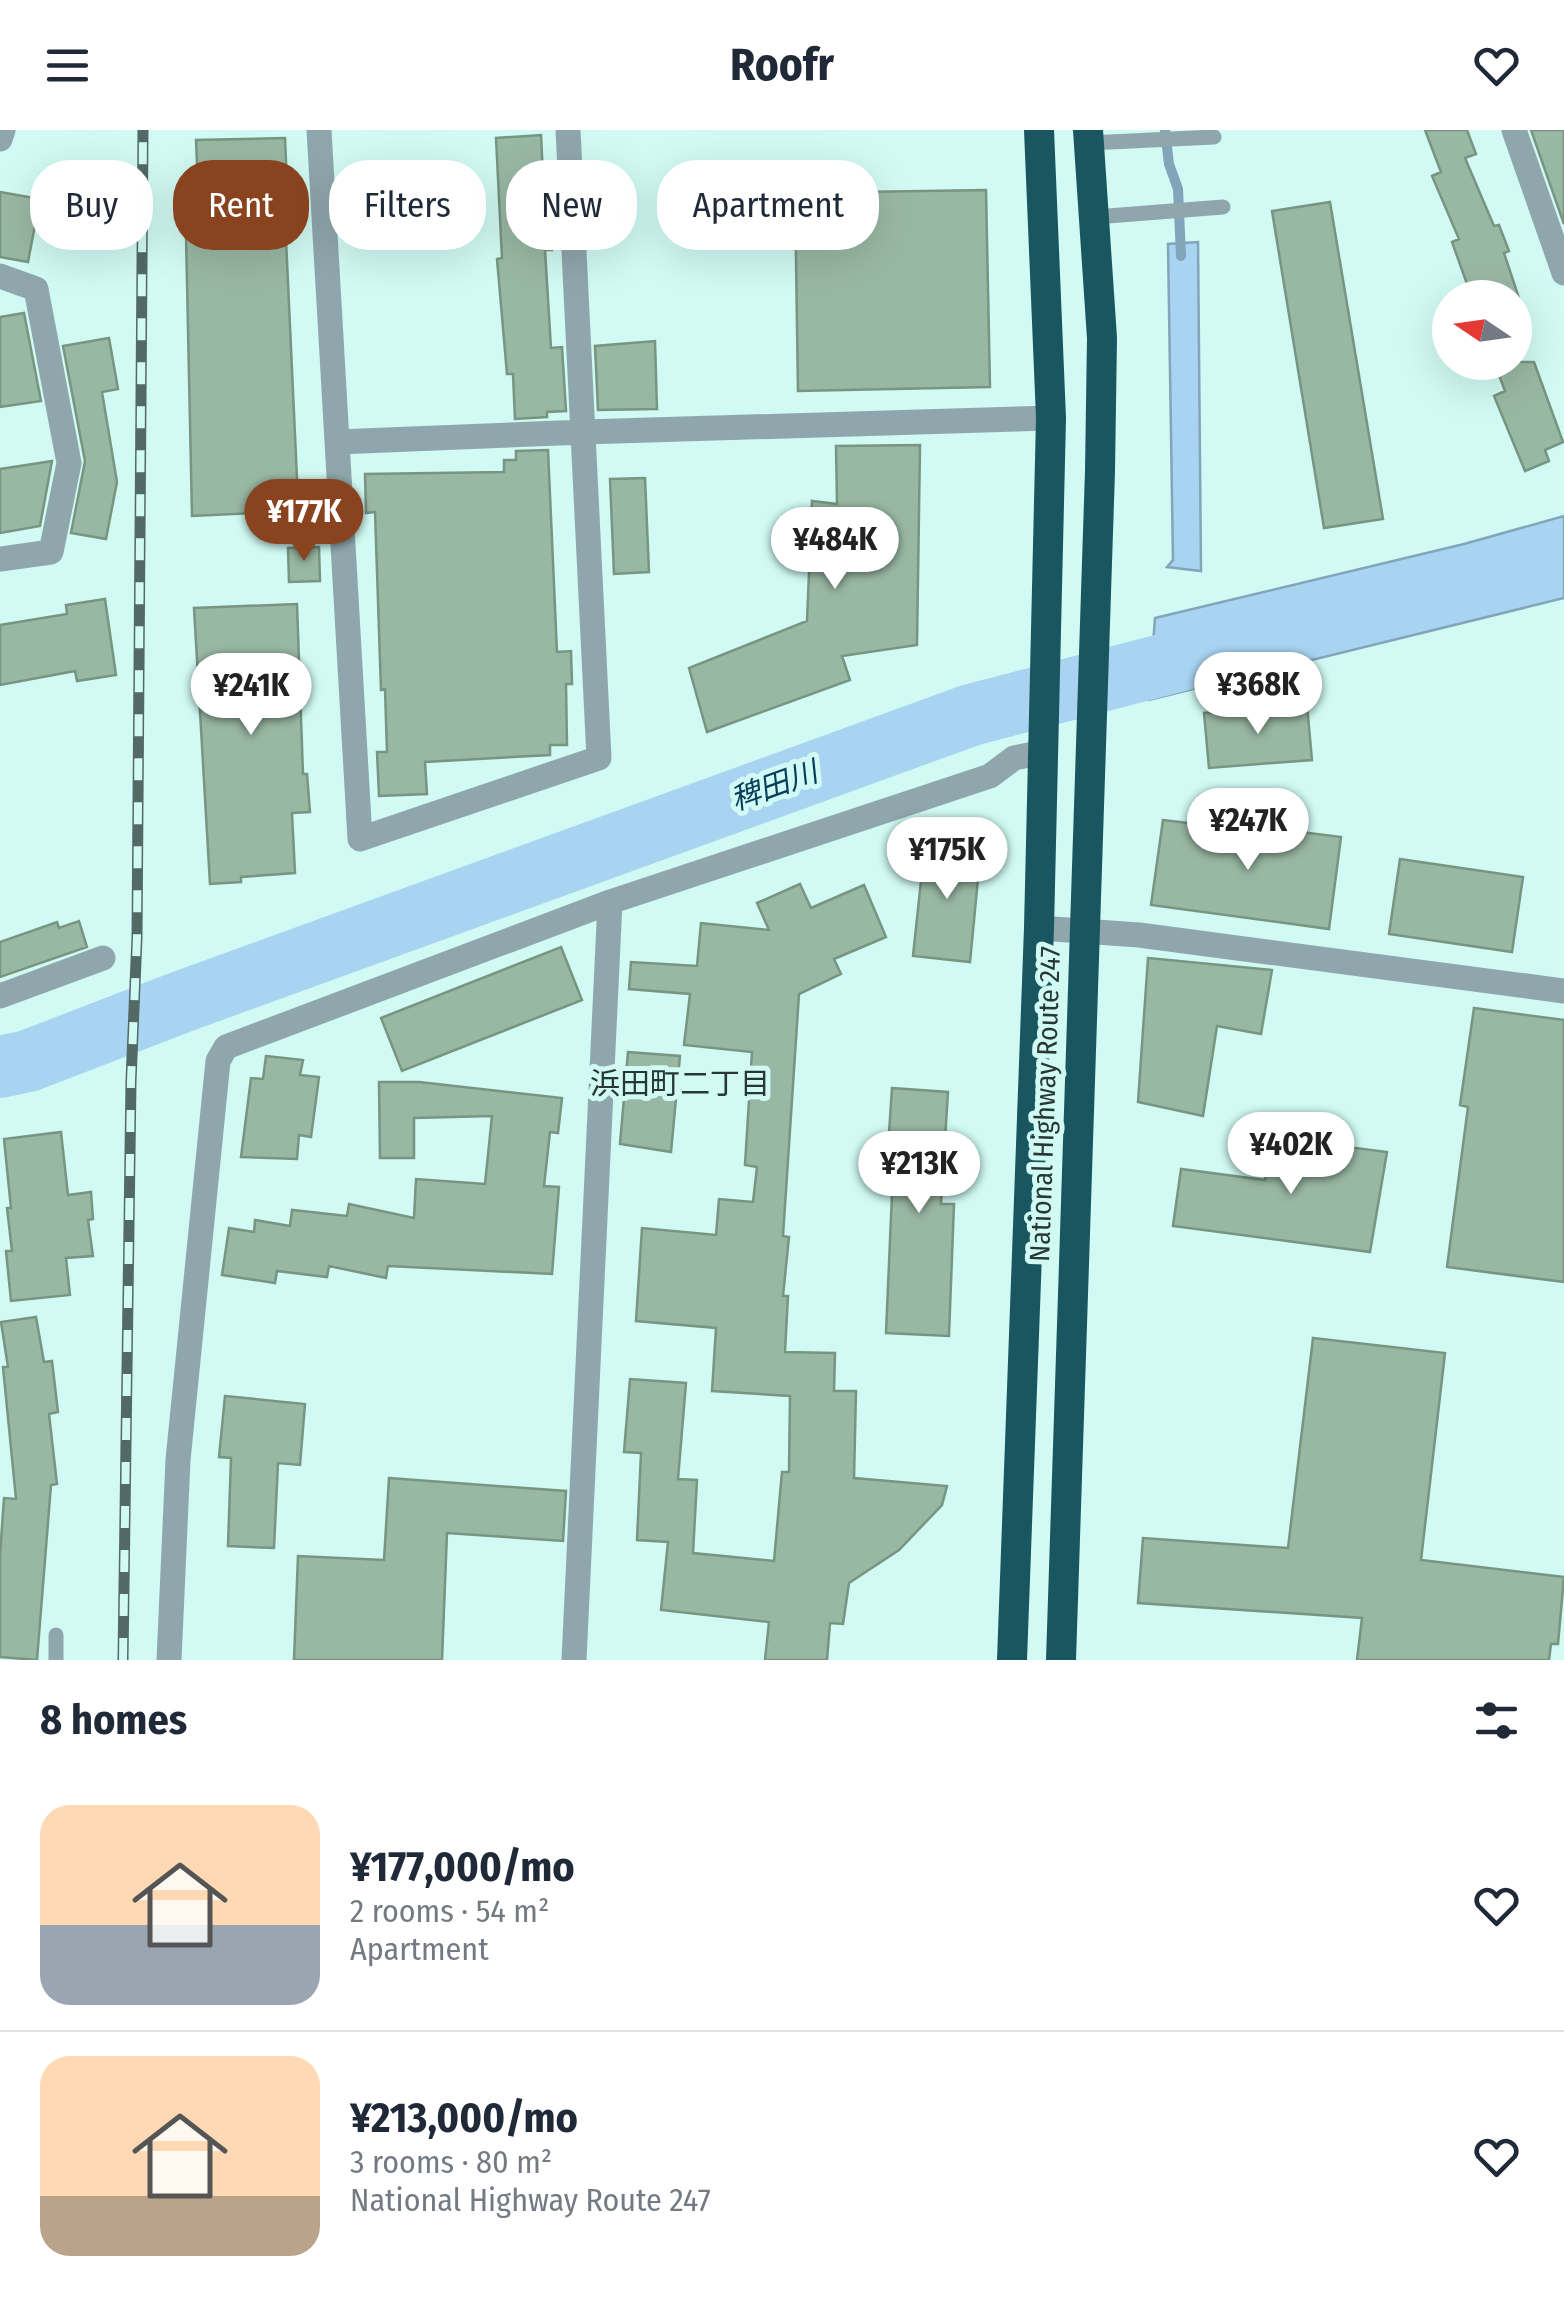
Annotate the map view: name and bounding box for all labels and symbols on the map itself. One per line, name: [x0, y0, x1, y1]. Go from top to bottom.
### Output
north arrow: [1432, 280, 1532, 380]
pin: ¥177K: [234, 479, 374, 564]
pin: ¥484K: [765, 507, 905, 592]
pin: ¥368K: [1188, 652, 1328, 737]
pin: ¥241K: [181, 653, 321, 738]
water label: 稗田川: [726, 753, 825, 818]
pin: ¥247K: [1178, 788, 1318, 873]
pin: ¥175K: [877, 817, 1017, 902]
street label: National Highway Route 247: [1023, 946, 1067, 1262]
district label: 浜田町二丁目: [590, 1066, 770, 1102]
pin: ¥402K: [1221, 1112, 1361, 1197]
pin: ¥213K: [849, 1131, 989, 1216]

